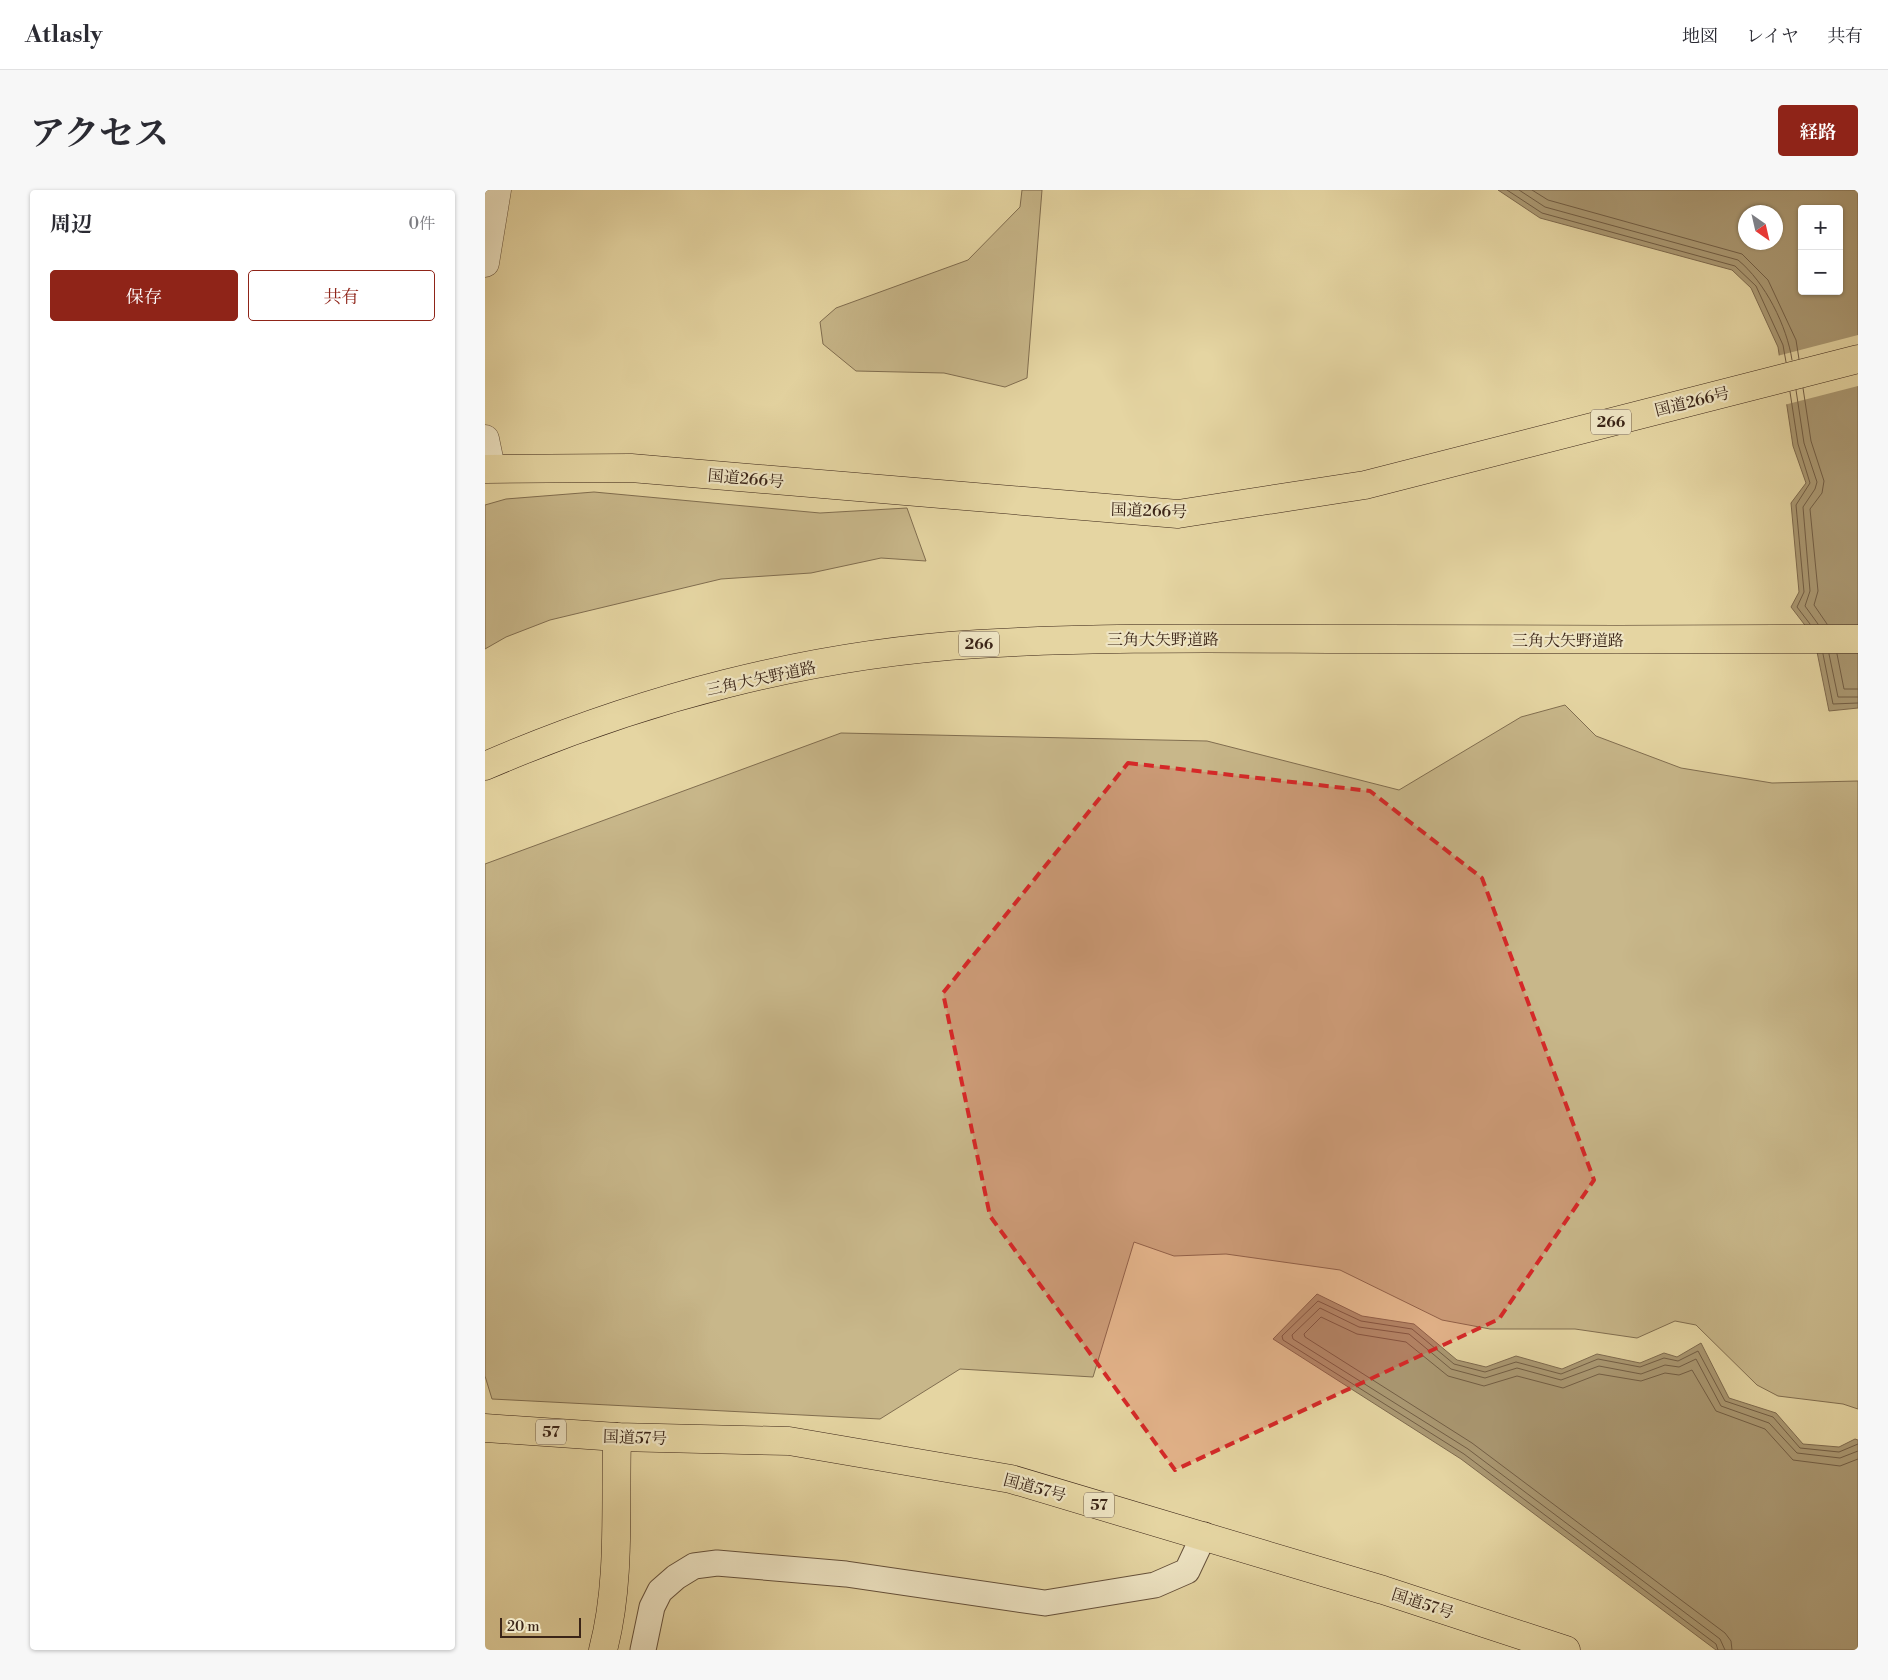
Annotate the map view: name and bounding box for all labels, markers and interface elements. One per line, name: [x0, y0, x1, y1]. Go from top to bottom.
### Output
text: Atlasly: [25, 20, 102, 50]
text: 地図: [1682, 25, 1718, 48]
text: レイヤ: [1746, 25, 1799, 48]
text: 共有: [1827, 25, 1863, 48]
button: 経路: [1778, 105, 1858, 156]
text: アクセス: [30, 113, 169, 156]
north arrow: [1738, 205, 1783, 250]
map controls: [1798, 205, 1843, 295]
button: +: [1798, 205, 1843, 250]
text: 周辺: [50, 212, 92, 238]
text: 0件: [408, 214, 435, 234]
button: −: [1798, 250, 1843, 295]
button: 保存: [50, 270, 238, 321]
button: 共有: [248, 270, 435, 321]
street label: 国道266号: [1653, 383, 1732, 421]
road number: 266: [1591, 410, 1631, 434]
street label: 国道266号: [707, 466, 785, 492]
street label: 国道266号: [1110, 500, 1188, 522]
street label: 三角大矢野道路: [1107, 630, 1219, 650]
street label: 三角大矢野道路: [1512, 631, 1624, 651]
road number: 266: [959, 632, 999, 656]
street label: 三角大矢野道路: [704, 658, 818, 700]
road number: 57: [536, 1420, 566, 1444]
street label: 国道57号: [602, 1427, 667, 1449]
street label: 国道57号: [1001, 1470, 1068, 1506]
road number: 57: [1084, 1492, 1114, 1518]
street label: 国道57号: [1389, 1585, 1456, 1623]
scale bar: [500, 1615, 581, 1638]
text: 20 m: [507, 1618, 539, 1636]

